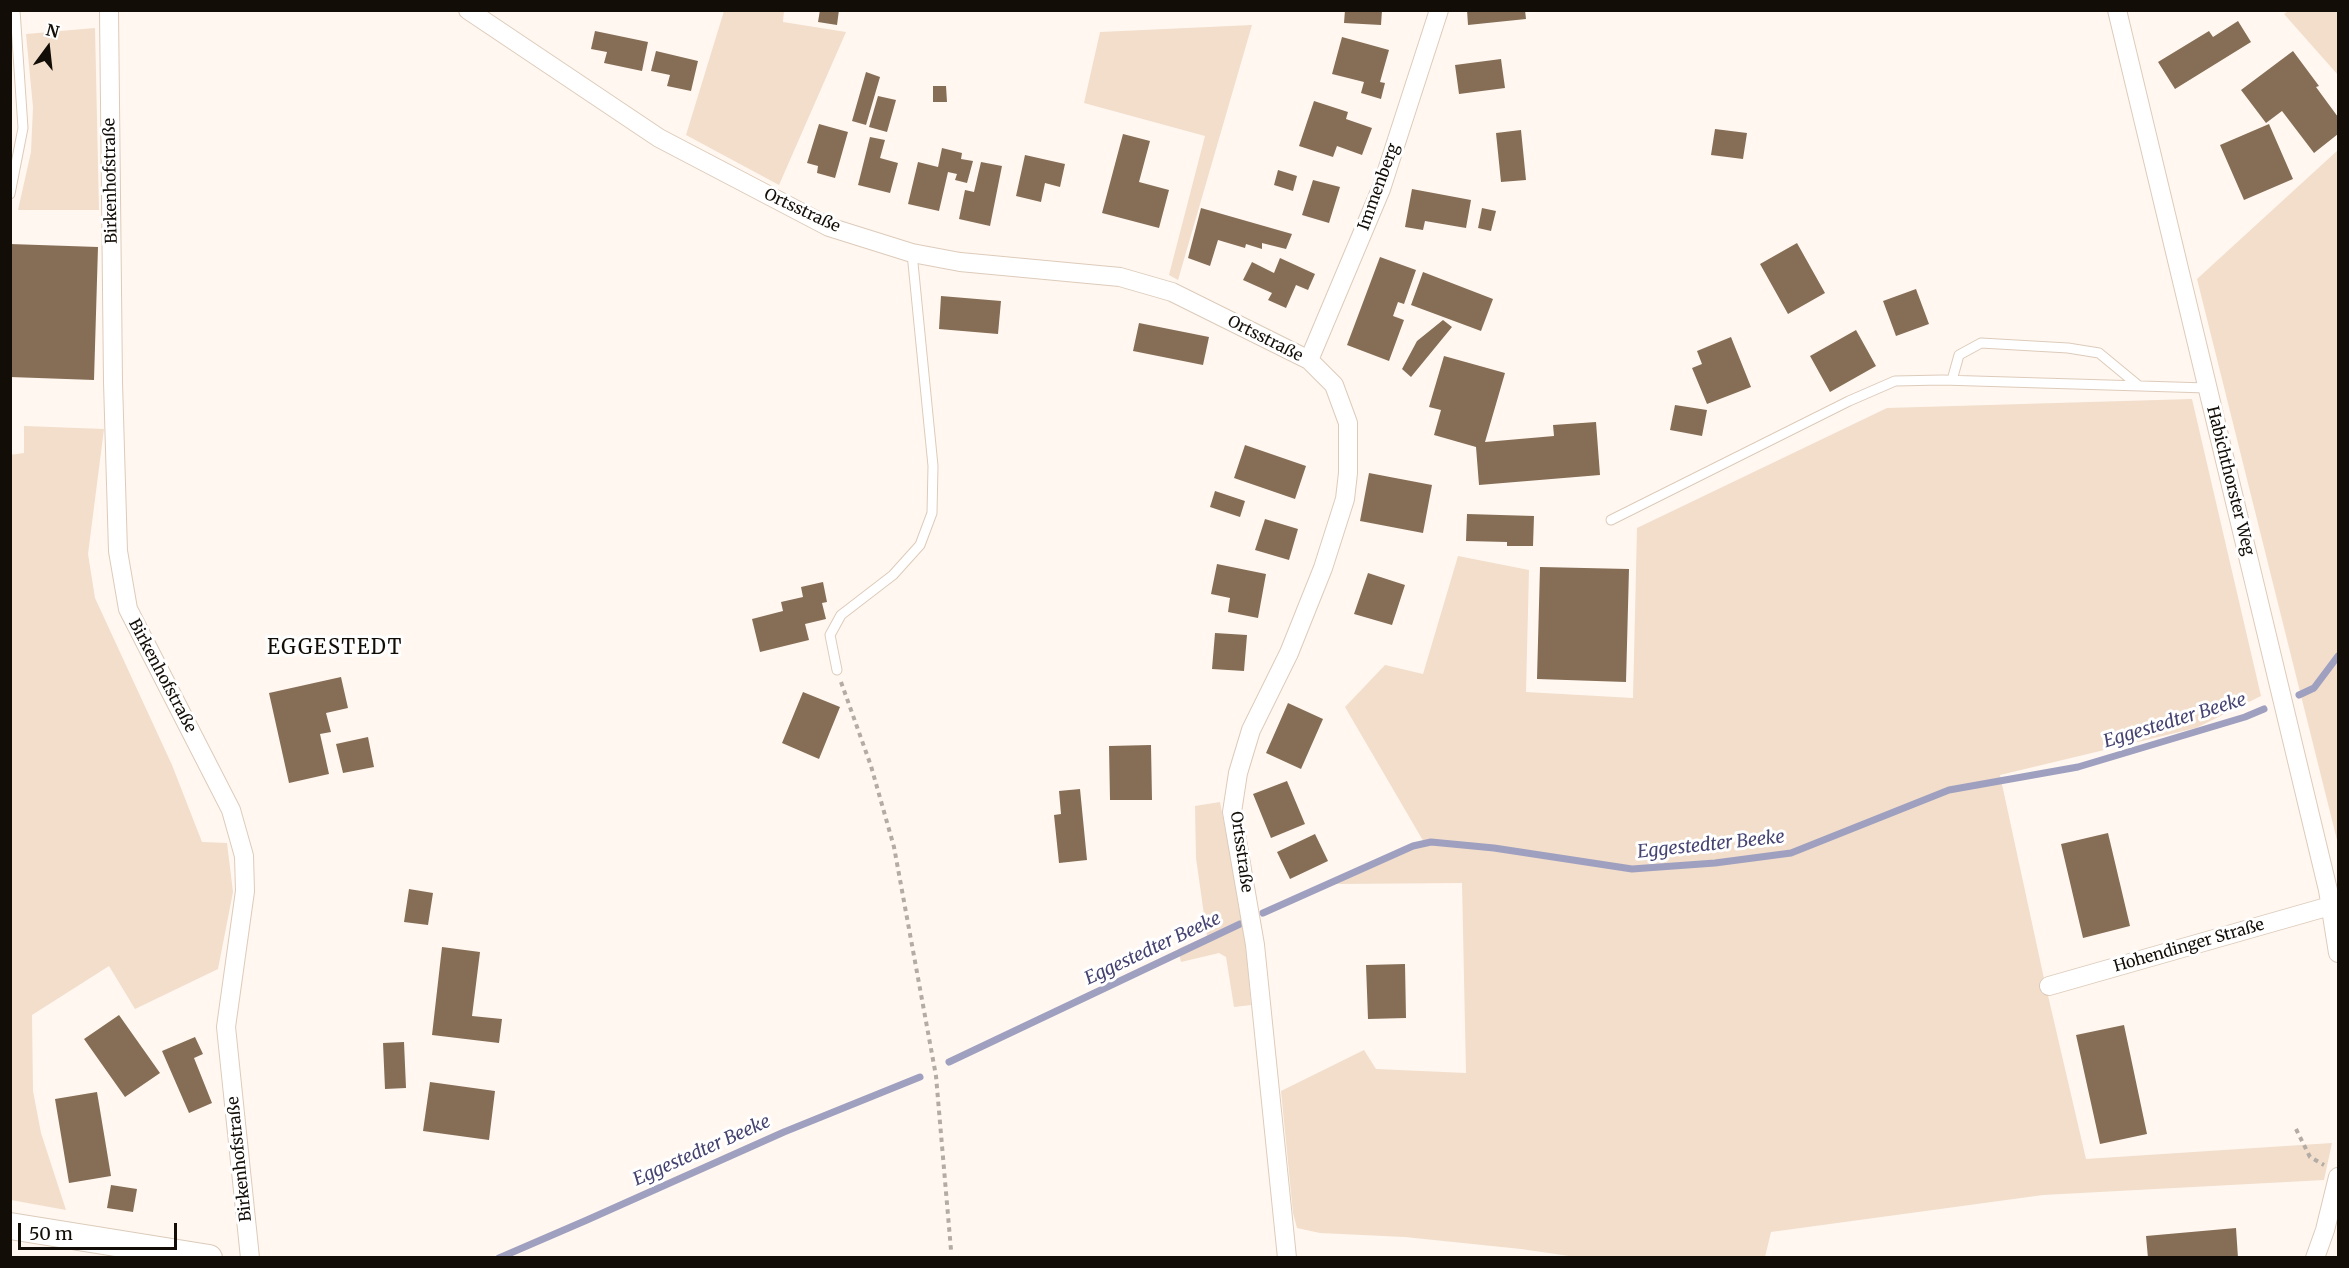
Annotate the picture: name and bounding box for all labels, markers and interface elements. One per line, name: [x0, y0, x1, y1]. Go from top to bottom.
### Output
north arrow: [18, 18, 78, 78]
text: N: [44, 19, 61, 42]
street label: Birkenhofstraße: [100, 118, 122, 244]
street label: Immenberg: [1354, 141, 1404, 233]
street label: Ortsstraße: [761, 185, 843, 237]
street label: Ortsstraße: [1224, 312, 1306, 366]
street label: Habichthorster Weg: [2202, 404, 2258, 558]
street label: Birkenhofstraße: [124, 616, 200, 736]
district label: EGGESTEDT: [267, 636, 403, 660]
water label: Eggestedter Beeke: [2101, 689, 2249, 753]
street label: Ortsstraße: [1226, 810, 1256, 894]
water label: Eggestedter Beeke: [1636, 827, 1786, 863]
water label: Eggestedter Beeke: [1081, 908, 1225, 990]
street label: Hohendinger Straße: [2112, 915, 2266, 977]
street label: Birkenhofstraße: [224, 1095, 256, 1223]
water label: Eggestedter Beeke: [630, 1111, 774, 1191]
scale bar: [21, 1211, 180, 1249]
text: 50 m: [29, 1222, 73, 1245]

